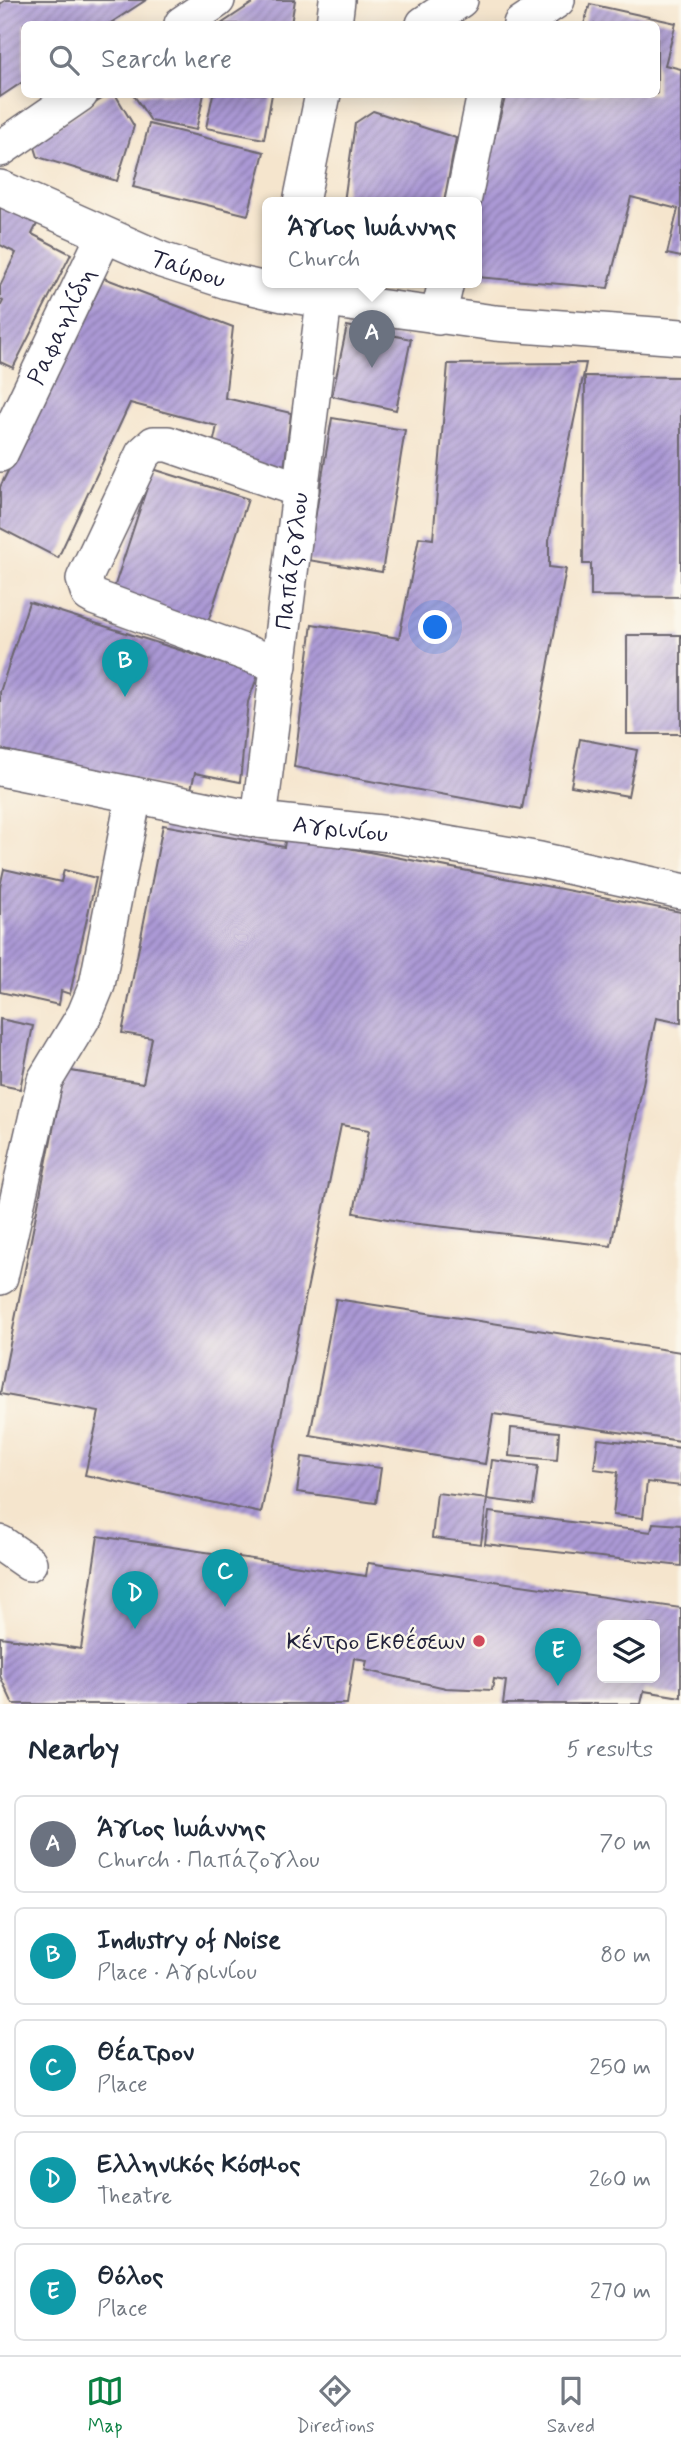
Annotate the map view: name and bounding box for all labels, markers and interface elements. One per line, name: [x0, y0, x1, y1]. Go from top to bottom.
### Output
search box: [21, 21, 660, 98]
icon: search: [45, 41, 83, 79]
text: Search here: [101, 43, 232, 77]
popup: [262, 197, 482, 288]
text: Άγιος Ιωάννης: [288, 211, 456, 245]
street label: Ταύρου: [145, 243, 229, 297]
text: Church: [288, 245, 360, 275]
street label: Ραφαηλίδη: [21, 263, 104, 390]
pin: A: [349, 310, 395, 368]
street label: Παπάζογλου: [269, 491, 317, 632]
your location: [418, 610, 452, 644]
pin: B: [102, 639, 148, 697]
street label: Αγρινίου: [291, 810, 390, 851]
pin: C: [202, 1549, 248, 1607]
pin: D: [112, 1571, 158, 1629]
map controls: [597, 1620, 660, 1683]
button: layers: [597, 1620, 660, 1683]
place label: Κέντρο Εκθέσεων: [287, 1626, 465, 1658]
pin: E: [535, 1628, 581, 1686]
marker: Κέντρο Εκθέσεων: [471, 1633, 487, 1649]
text: Nearby: [28, 1730, 119, 1769]
text: 5 results: [567, 1735, 653, 1765]
text: Άγιος Ιωάννης: [97, 1812, 266, 1846]
text: A: [45, 1829, 61, 1859]
text: 70 m: [599, 1829, 651, 1859]
text: Church · Παπάζογλου: [97, 1846, 320, 1876]
text: Industry of Noise: [97, 1924, 281, 1958]
text: B: [46, 1941, 60, 1971]
text: 80 m: [600, 1941, 651, 1971]
text: Place · Αγρινίου: [97, 1958, 257, 1988]
text: Θέατρον: [97, 2036, 194, 2070]
text: C: [45, 2053, 61, 2083]
text: 250 m: [589, 2053, 651, 2083]
text: Place: [97, 2070, 148, 2100]
text: Ελληνικός Κόσμος: [97, 2148, 301, 2182]
text: D: [45, 2165, 61, 2195]
text: 260 m: [589, 2165, 651, 2195]
text: Theatre: [97, 2182, 172, 2212]
text: Θόλος: [97, 2260, 164, 2294]
text: E: [46, 2277, 60, 2307]
text: 270 m: [590, 2277, 651, 2307]
text: Place: [97, 2294, 148, 2324]
tab: Map: [86, 2372, 124, 2439]
tab: Directions: [296, 2372, 375, 2439]
tab: Saved: [547, 2372, 595, 2439]

